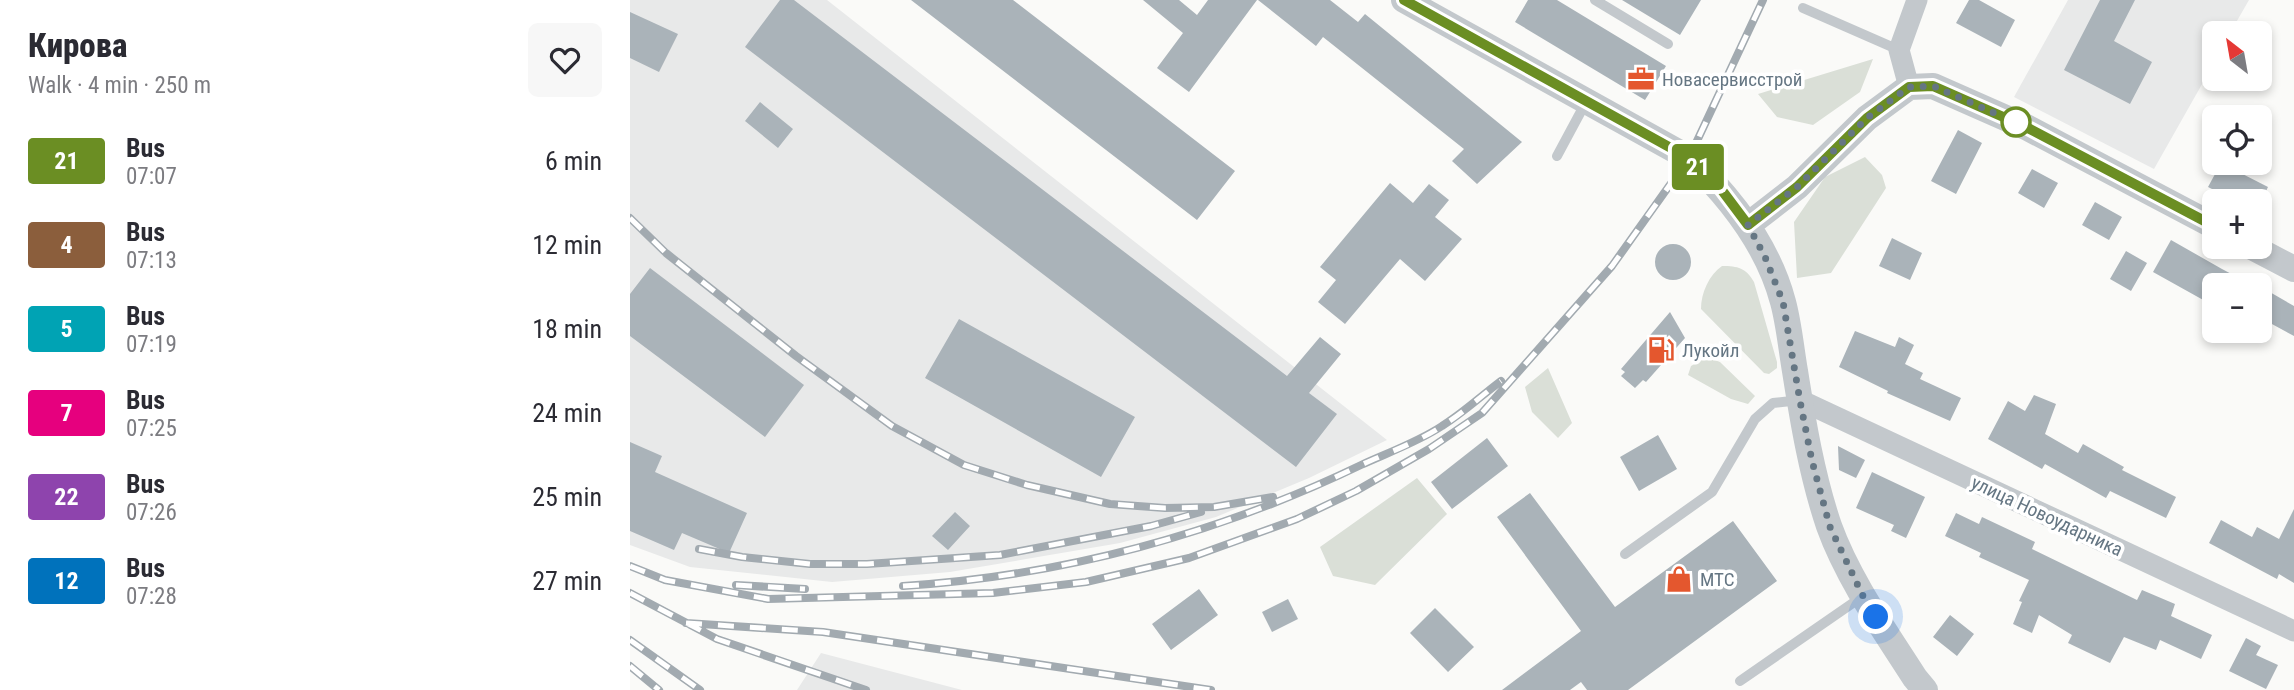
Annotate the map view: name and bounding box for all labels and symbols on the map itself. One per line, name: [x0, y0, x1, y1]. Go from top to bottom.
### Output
north arrow: [2202, 21, 2272, 91]
office icon: Новасервисстрой: [1626, 64, 1656, 94]
place label: Новасервисстрой: [1662, 68, 1803, 91]
unlabelled marker: [2001, 107, 2031, 137]
line badge: 21: [1666, 144, 1730, 190]
fuel station icon: Лукойл: [1646, 335, 1676, 365]
place label: Лукойл: [1682, 339, 1739, 362]
street label: улица Новоударника: [1968, 471, 2126, 561]
shop icon: МТС: [1664, 564, 1694, 594]
place label: МТС: [1700, 568, 1734, 591]
your location: [1858, 599, 1893, 634]

